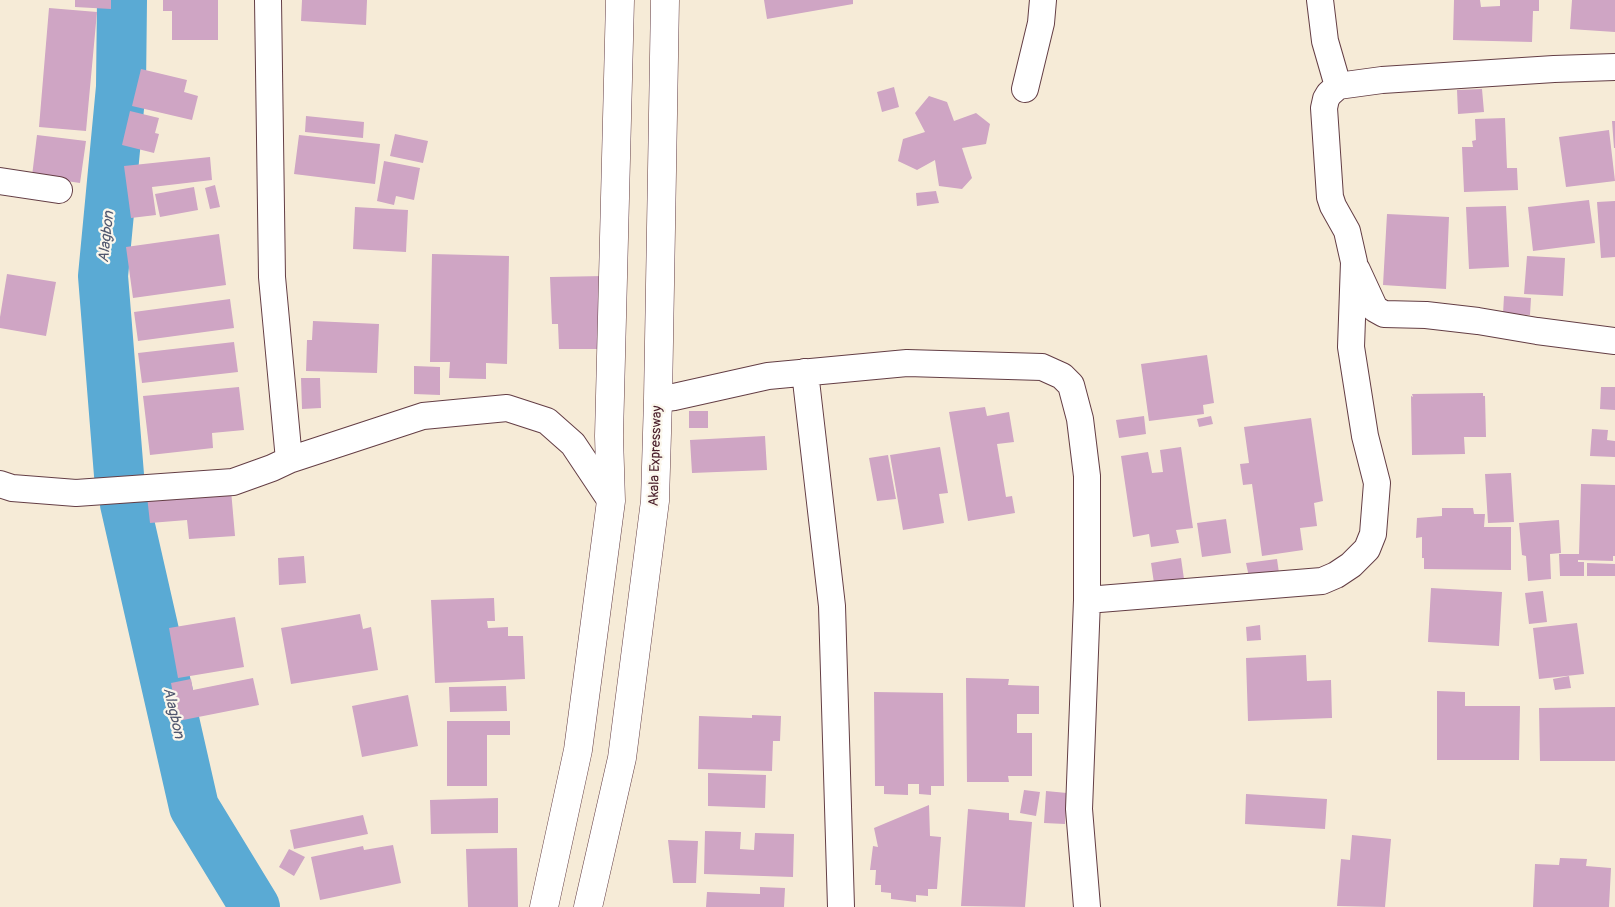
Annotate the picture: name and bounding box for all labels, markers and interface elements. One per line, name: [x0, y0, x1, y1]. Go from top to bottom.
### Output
water label: Alagbon: [95, 210, 119, 264]
street label: Akala Expressway: [646, 405, 666, 507]
water label: Alagbon: [158, 686, 188, 740]

